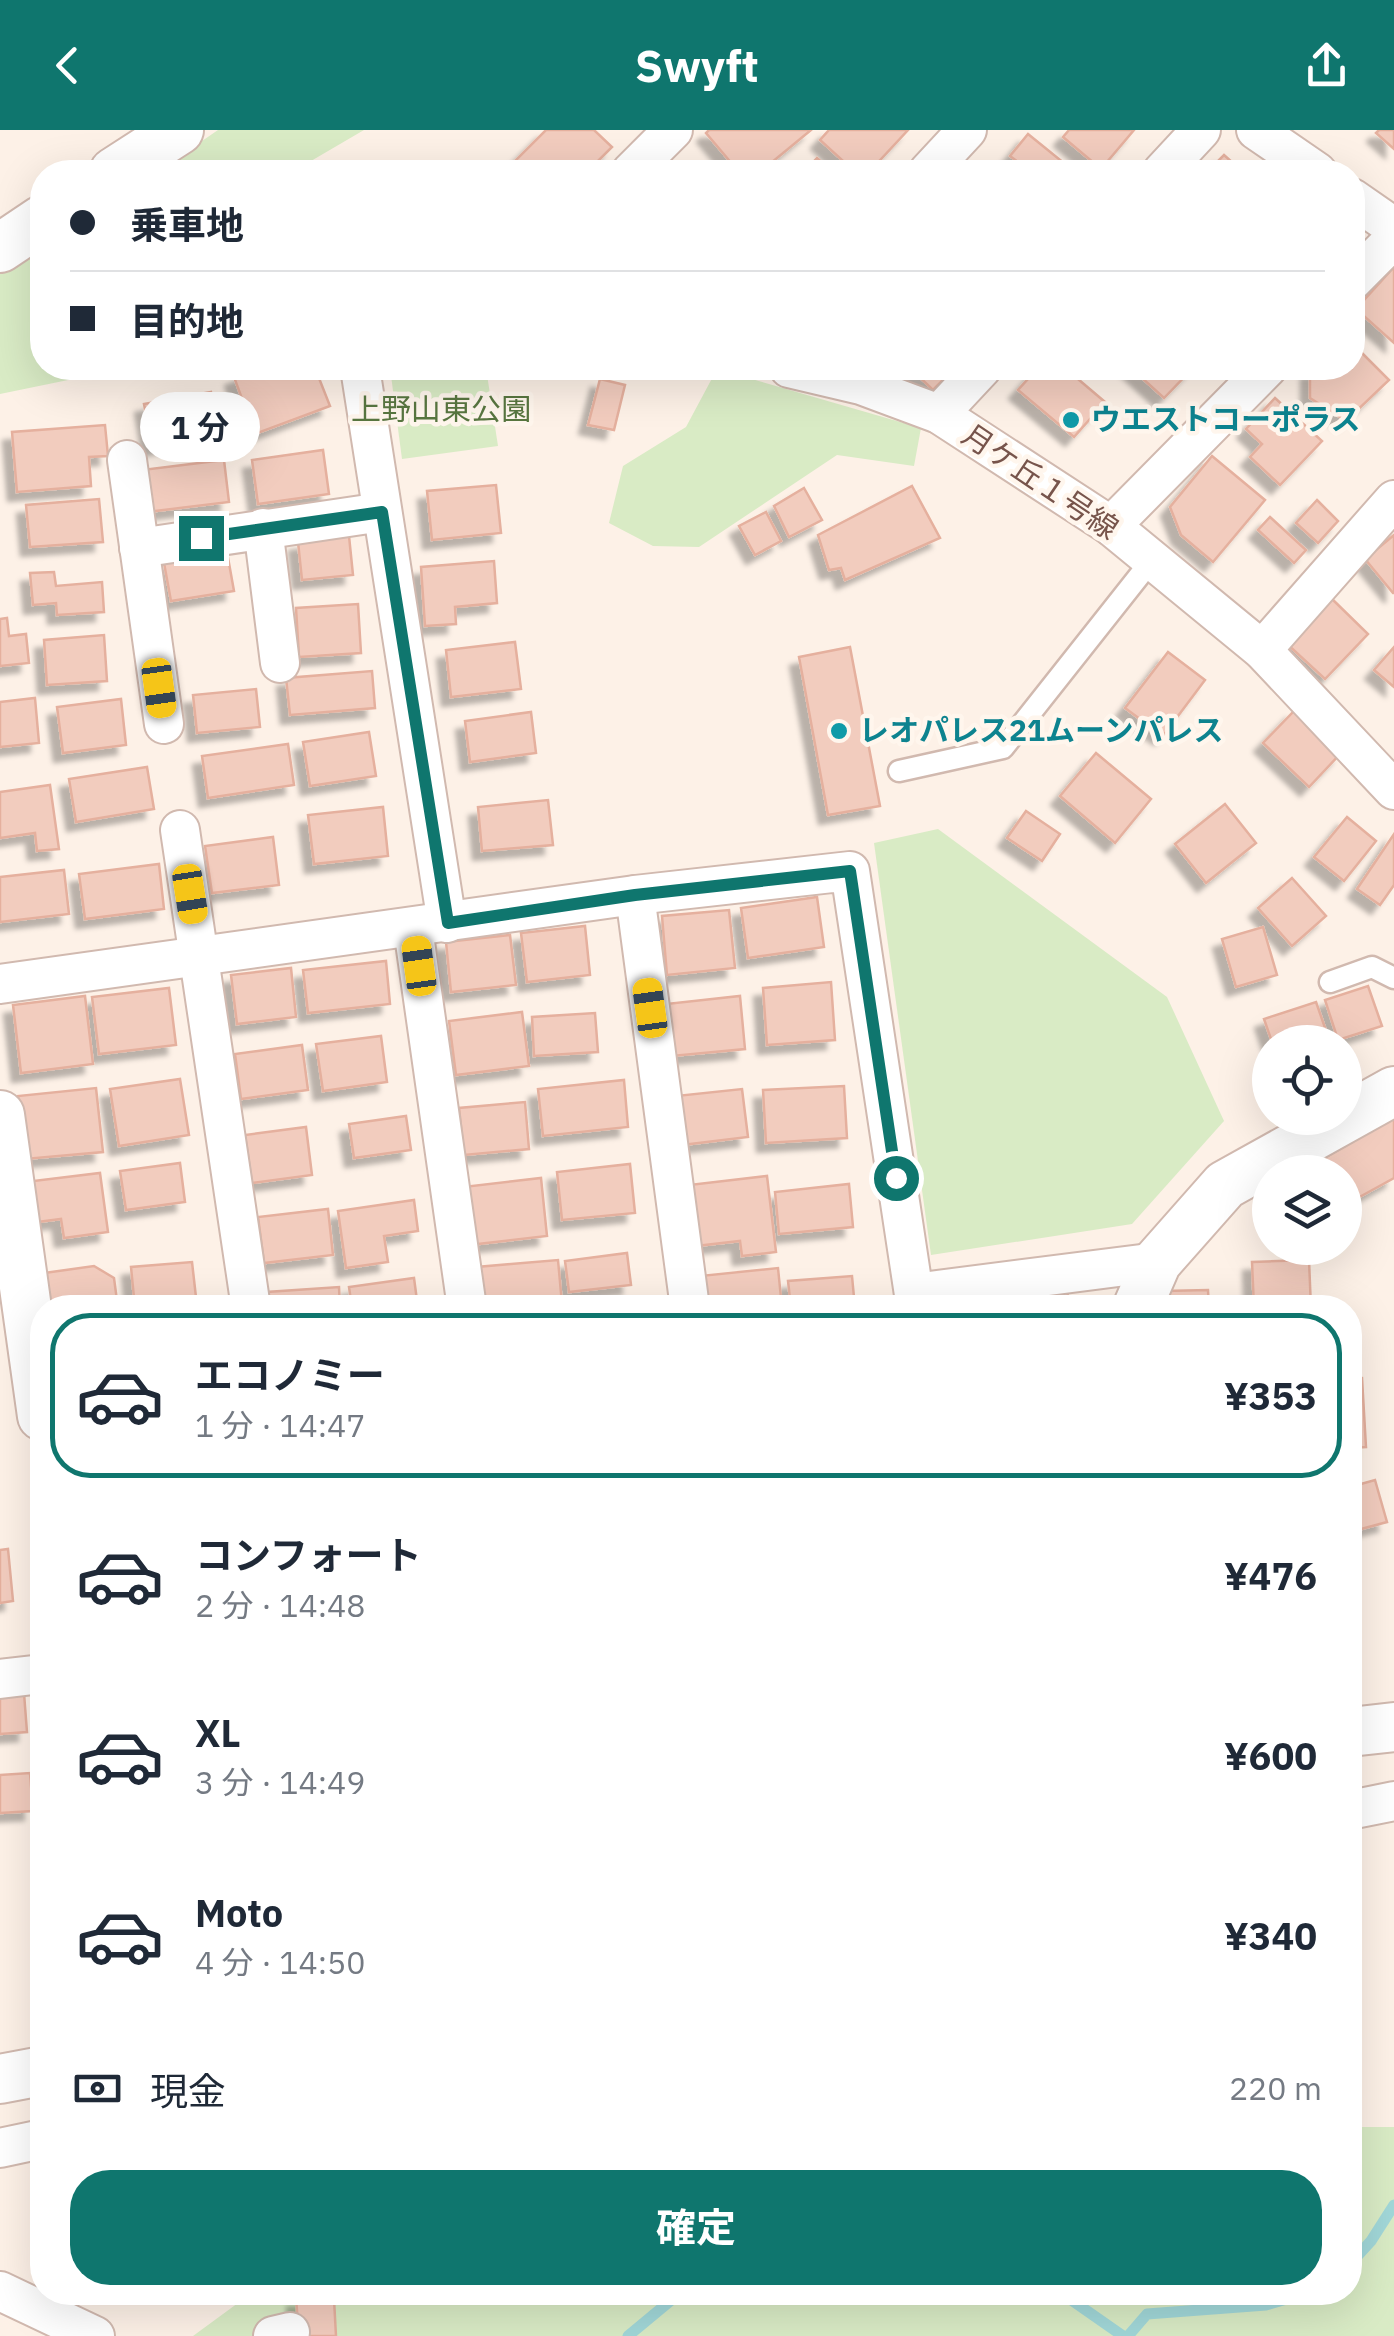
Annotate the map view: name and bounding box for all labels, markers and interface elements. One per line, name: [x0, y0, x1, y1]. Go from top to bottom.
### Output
text: Swyft: [635, 36, 759, 94]
icon: back: [40, 38, 95, 93]
icon: share: [1299, 38, 1354, 93]
text: 乗車地: [130, 200, 244, 249]
text: 目的地: [130, 296, 244, 345]
park label: 上野山東公園: [351, 389, 531, 428]
callout: 1 分: [141, 393, 261, 463]
place label: ウエストコーポラス: [1091, 399, 1360, 438]
text: 1 分: [171, 406, 229, 448]
marker: ウエストコーポラス: [1060, 409, 1082, 431]
street label: 月ケ丘１号線: [955, 414, 1126, 547]
route end: [179, 516, 224, 561]
car: [140, 656, 178, 720]
place label: レオパレス21ムーンパレス: [859, 710, 1224, 749]
marker: レオパレス21ムーンパレス: [828, 720, 850, 742]
car: [170, 862, 210, 926]
car: [400, 934, 438, 998]
car: [631, 976, 669, 1040]
map controls: [1252, 1025, 1362, 1265]
button: locate: [1252, 1025, 1362, 1135]
button: layers: [1252, 1155, 1362, 1265]
route start: [874, 1156, 919, 1201]
text: エコノミー: [195, 1350, 385, 1399]
icon: car: [75, 1351, 165, 1441]
text: ¥353: [1224, 1371, 1317, 1420]
text: 1 分 · 14:47: [195, 1404, 365, 1446]
text: コンフォート: [195, 1530, 422, 1579]
icon: car: [75, 1531, 165, 1621]
text: ¥476: [1224, 1551, 1317, 1600]
text: 2 分 · 14:48: [195, 1584, 365, 1626]
text: XL: [195, 1708, 241, 1757]
icon: car: [75, 1711, 165, 1801]
text: ¥600: [1224, 1731, 1317, 1780]
text: 3 分 · 14:49: [195, 1761, 365, 1803]
text: Moto: [195, 1888, 283, 1937]
icon: car: [75, 1891, 165, 1981]
text: ¥340: [1224, 1911, 1317, 1960]
text: 4 分 · 14:50: [195, 1941, 365, 1983]
icon: cash: [70, 2061, 125, 2116]
text: 現金: [150, 2066, 226, 2115]
text: 220 m: [1229, 2067, 1322, 2109]
button: 確定: [70, 2170, 1322, 2285]

